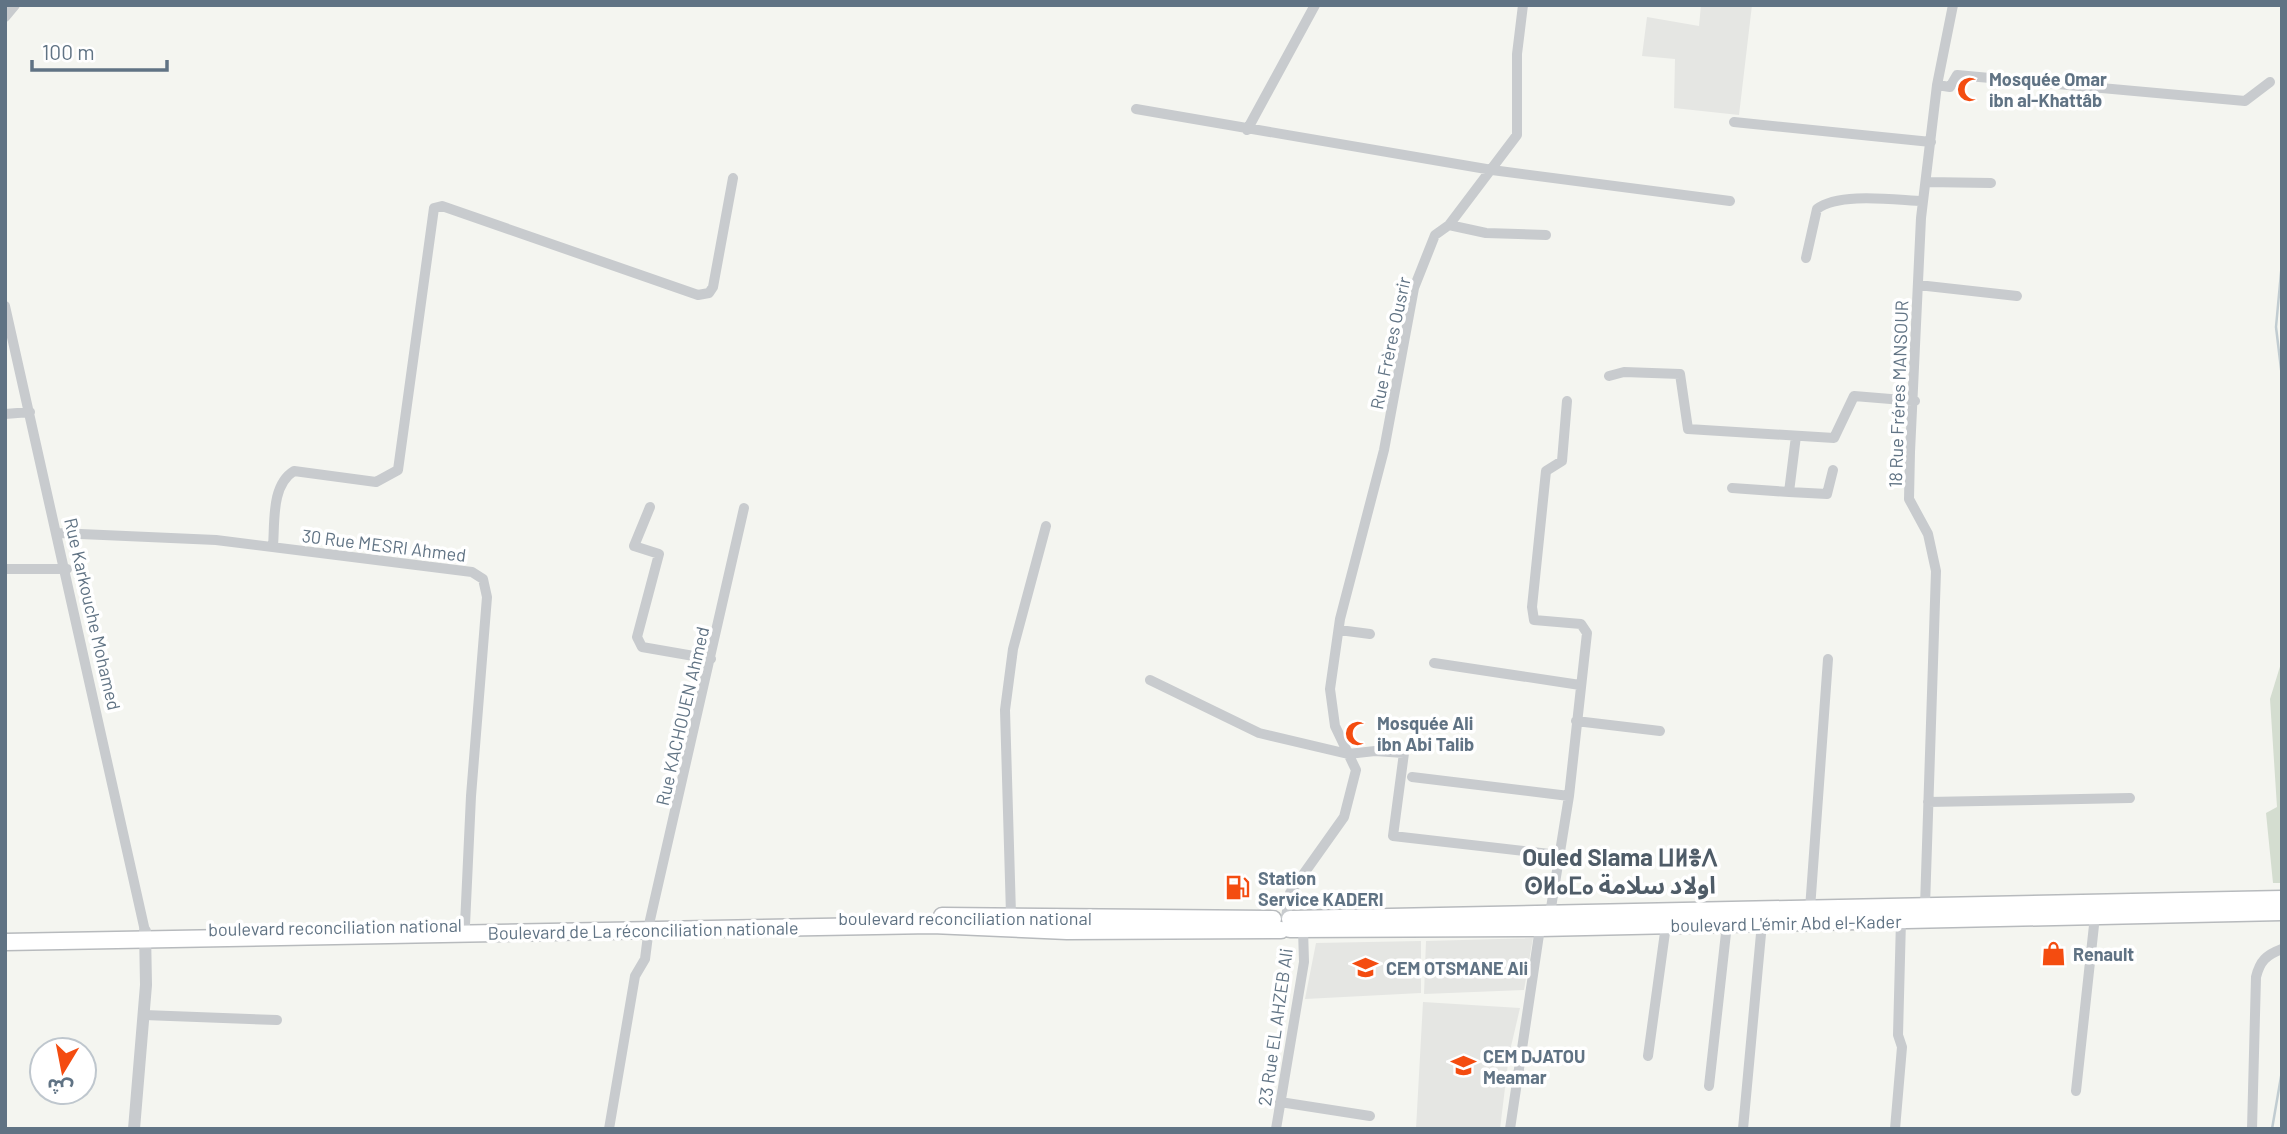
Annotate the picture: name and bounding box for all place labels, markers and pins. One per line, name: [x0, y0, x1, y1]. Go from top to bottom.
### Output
place label: Mosquée Omar ibn al-Khattâb: [1989, 68, 2107, 111]
mosque icon: Mosquée Omar ibn al-Khattâb: [1955, 75, 1983, 103]
place label: Mosquée Ali ibn Abi Talib: [1377, 712, 1474, 755]
mosque icon: Mosquée Ali ibn Abi Talib: [1343, 719, 1371, 747]
place label: Station Service KADERI: [1258, 867, 1384, 910]
fuel station icon: Station Service KADERI: [1224, 874, 1252, 902]
shop icon: Renault: [2039, 940, 2067, 968]
place label: Renault: [2073, 943, 2134, 965]
school or university icon: CEM OTSMANE Ali: [1352, 954, 1380, 982]
place label: CEM OTSMANE Ali: [1386, 957, 1528, 979]
place label: CEM DJATOU Meamar: [1483, 1045, 1585, 1088]
school or university icon: CEM DJATOU Meamar: [1449, 1052, 1477, 1080]

